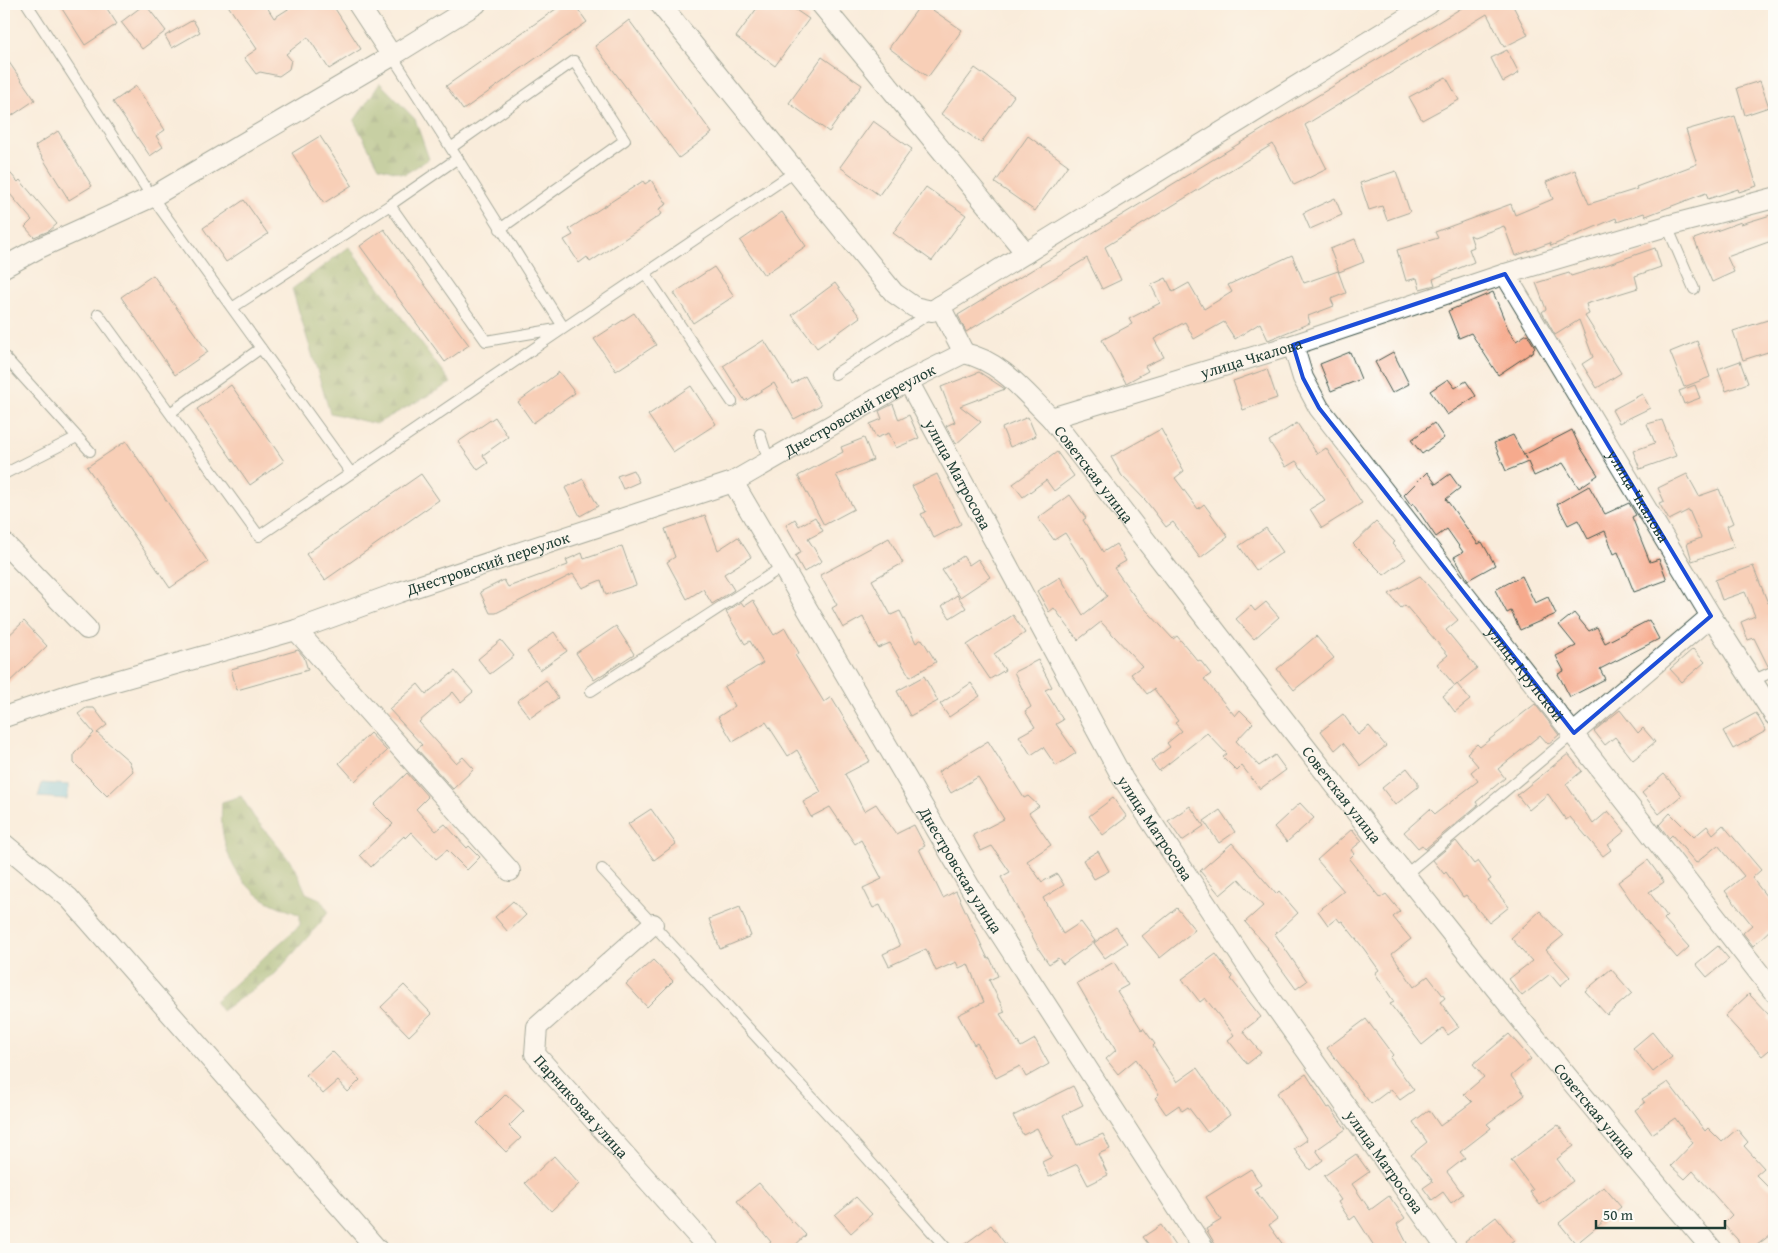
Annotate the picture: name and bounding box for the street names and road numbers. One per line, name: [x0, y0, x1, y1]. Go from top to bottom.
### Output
street label: улица Чкалова: [1196, 331, 1305, 385]
street label: Днестровский переулок: [778, 357, 940, 463]
street label: улица Матросова: [918, 414, 998, 534]
street label: Советская улица: [1049, 420, 1140, 528]
street label: улица Чкалова: [1601, 444, 1676, 547]
street label: Днестровский переулок: [402, 525, 573, 601]
street label: улица Крупской: [1480, 620, 1571, 727]
street label: Советская улица: [1296, 740, 1388, 848]
street label: улица Матросова: [1111, 769, 1200, 886]
street label: Днестровская улица: [913, 801, 1009, 938]
street label: Парниковая улица: [529, 1049, 635, 1164]
street label: Советская улица: [1548, 1057, 1642, 1164]
street label: улица Матросова: [1339, 1104, 1430, 1219]

